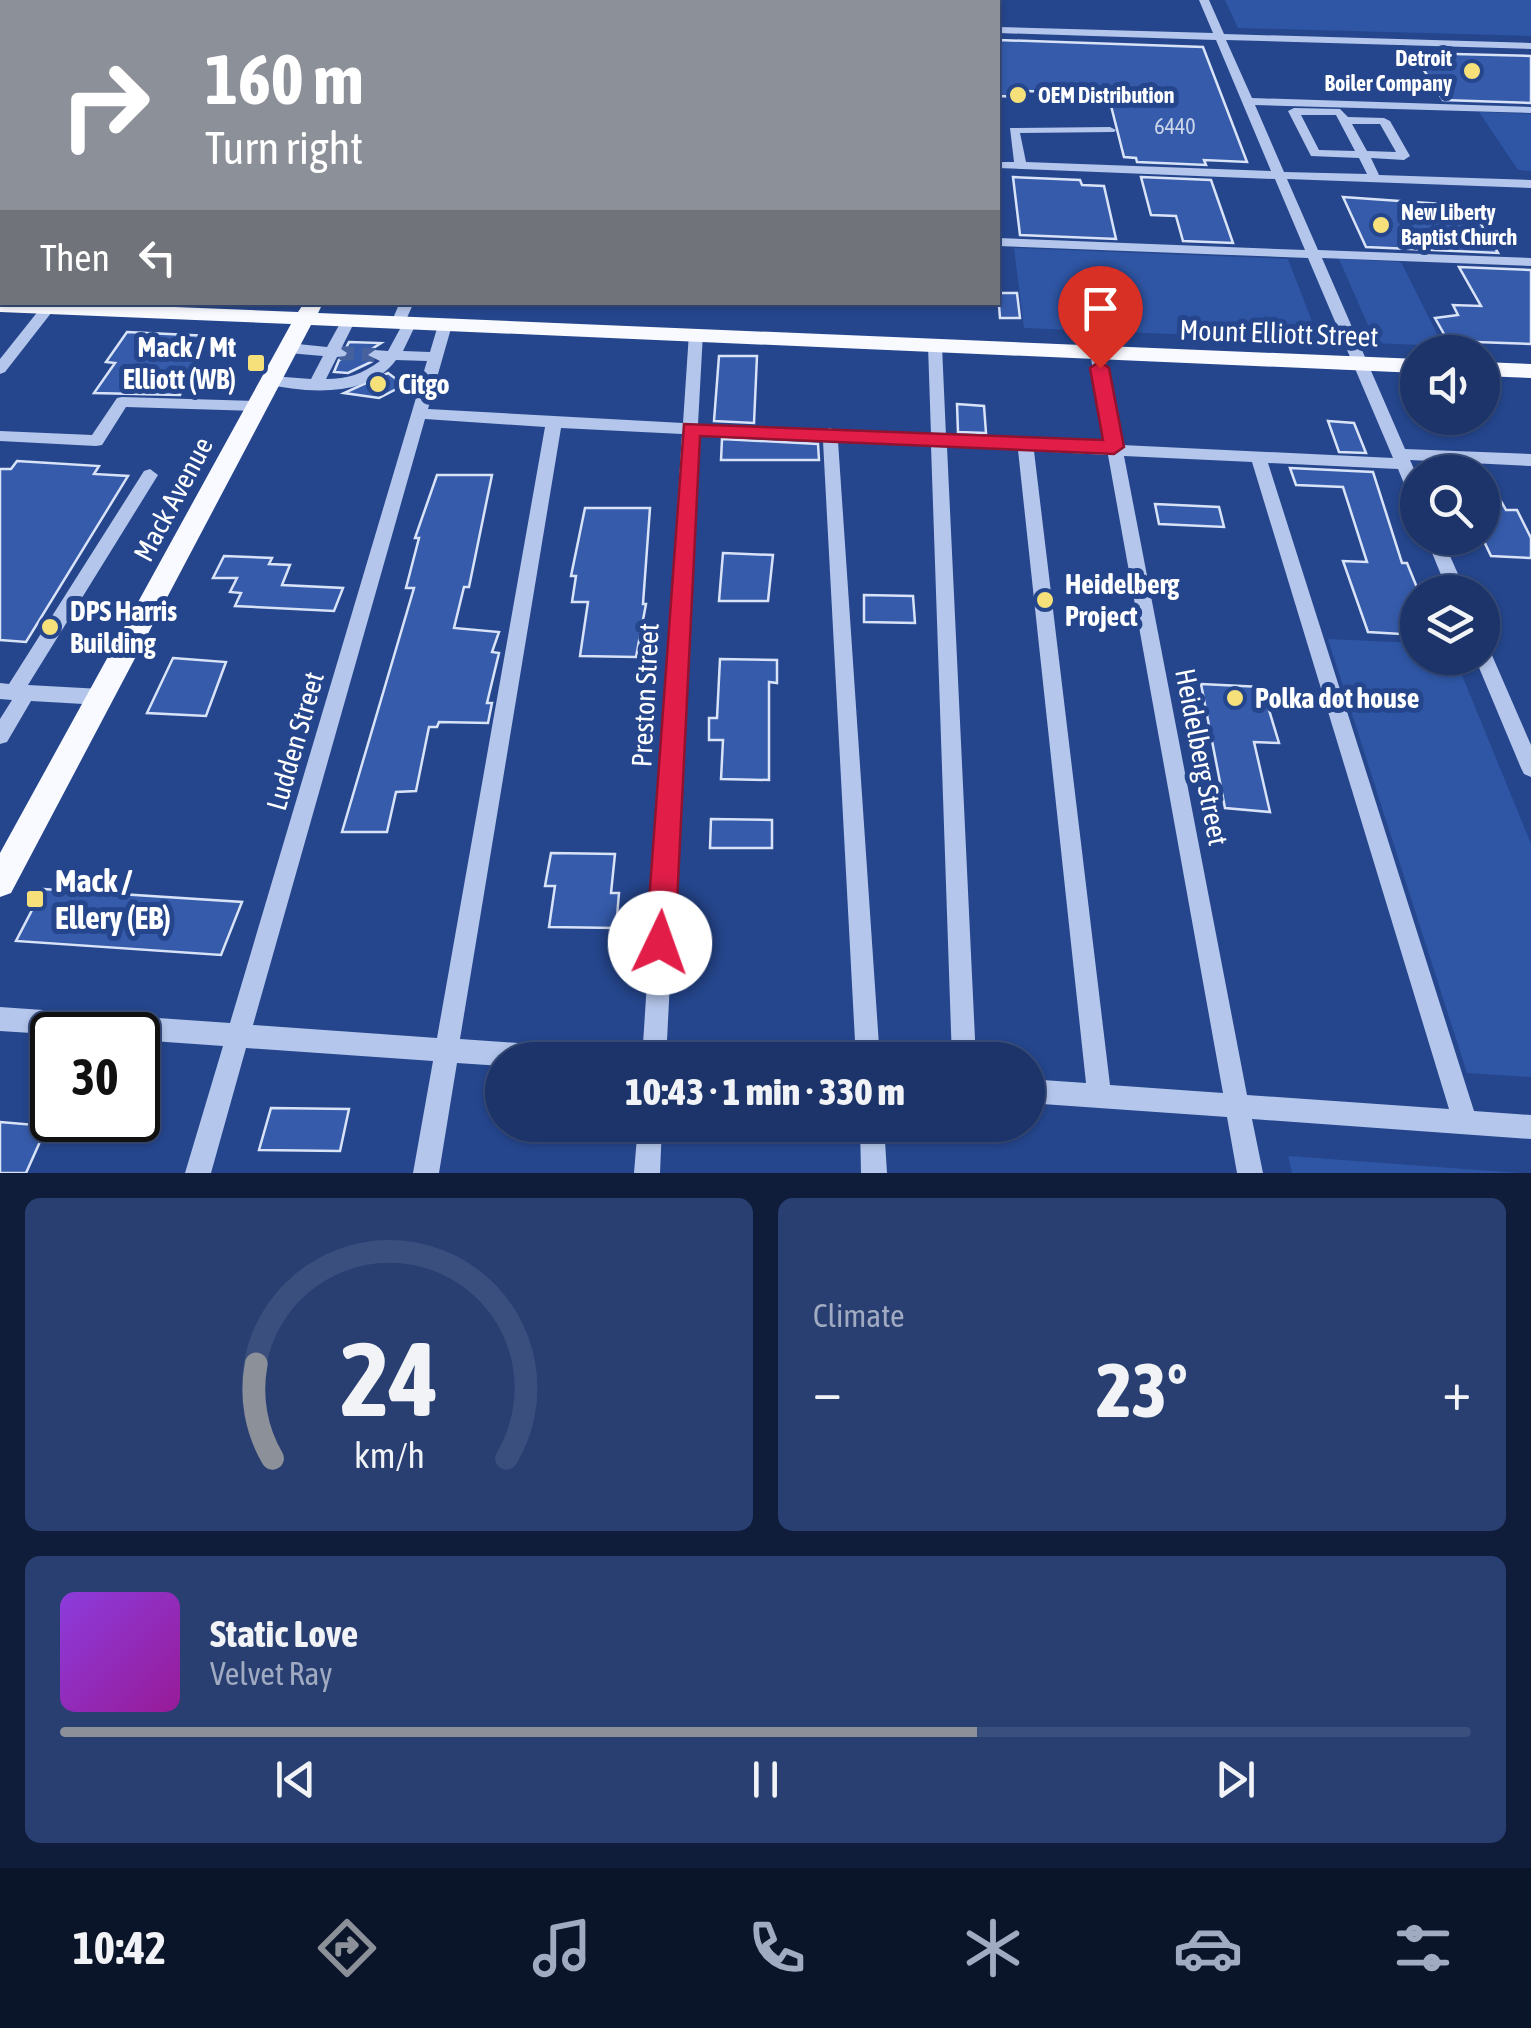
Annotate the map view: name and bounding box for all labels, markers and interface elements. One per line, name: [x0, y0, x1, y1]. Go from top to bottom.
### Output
text: 160 m: [205, 39, 364, 119]
icon: right: [40, 40, 170, 170]
place label: Detroit Boiler Company: [1325, 45, 1453, 96]
marker: Detroit Boiler Company: [1461, 60, 1483, 82]
place label: OEM Distribution: [1038, 82, 1174, 108]
marker: OEM Distribution: [1007, 84, 1029, 106]
house number: 6440: [1154, 113, 1196, 139]
text: Turn right: [205, 122, 363, 174]
place label: New Liberty Baptist Church: [1401, 199, 1517, 250]
marker: New Liberty Baptist Church: [1370, 214, 1392, 236]
icon: left: [130, 230, 185, 285]
text: Then: [40, 236, 110, 279]
pin: [1058, 266, 1143, 369]
icon: arrive: [1073, 281, 1128, 336]
street label: Mount Elliott Street: [1179, 314, 1379, 352]
place label: Mack / Mt Elliott (WB): [123, 331, 236, 395]
map controls: [1400, 335, 1500, 675]
button: sound: [1400, 335, 1500, 435]
marker: Mack / Mt Elliott (WB): [245, 352, 267, 374]
place label: Citgo: [398, 368, 450, 400]
marker: Citgo: [367, 373, 389, 395]
street label: Mack Avenue: [127, 432, 219, 566]
button: search: [1400, 455, 1500, 555]
place label: Heidelberg Project: [1065, 568, 1180, 632]
button: layers: [1400, 575, 1500, 675]
marker: Heidelberg Project: [1034, 589, 1056, 611]
place label: DPS Harris Building: [70, 595, 177, 659]
marker: DPS Harris Building: [39, 616, 61, 638]
street label: Preston Street: [625, 622, 665, 768]
street label: Heidelberg Street: [1169, 666, 1235, 848]
street label: Ludden Street: [260, 668, 330, 814]
place label: Polka dot house: [1255, 682, 1419, 714]
marker: Polka dot house: [1224, 687, 1246, 709]
place label: Mack / Ellery (EB): [55, 862, 171, 936]
marker: Mack / Ellery (EB): [24, 888, 46, 910]
position arrow: [608, 891, 712, 995]
speed limit sign: 30: [30, 1012, 160, 1142]
text: 10:43 · 1 min · 330 m: [625, 1070, 905, 1113]
text: Climate: [813, 1297, 905, 1334]
text: 24: [340, 1319, 438, 1438]
text: 23°: [1096, 1347, 1188, 1433]
text: −: [813, 1359, 842, 1422]
text: +: [1442, 1359, 1471, 1422]
text: km/h: [354, 1435, 424, 1476]
text: Static Love: [210, 1612, 358, 1655]
text: Velvet Ray: [210, 1655, 332, 1692]
icon: previous: [268, 1752, 323, 1807]
icon: pause: [738, 1752, 793, 1807]
icon: next: [1208, 1752, 1263, 1807]
icon: directions: [312, 1913, 382, 1983]
icon: music: [527, 1913, 597, 1983]
icon: phone: [742, 1913, 812, 1983]
icon: climate: [958, 1913, 1028, 1983]
icon: car: [1173, 1913, 1243, 1983]
icon: filters: [1388, 1913, 1458, 1983]
text: 10:42: [73, 1922, 166, 1974]

